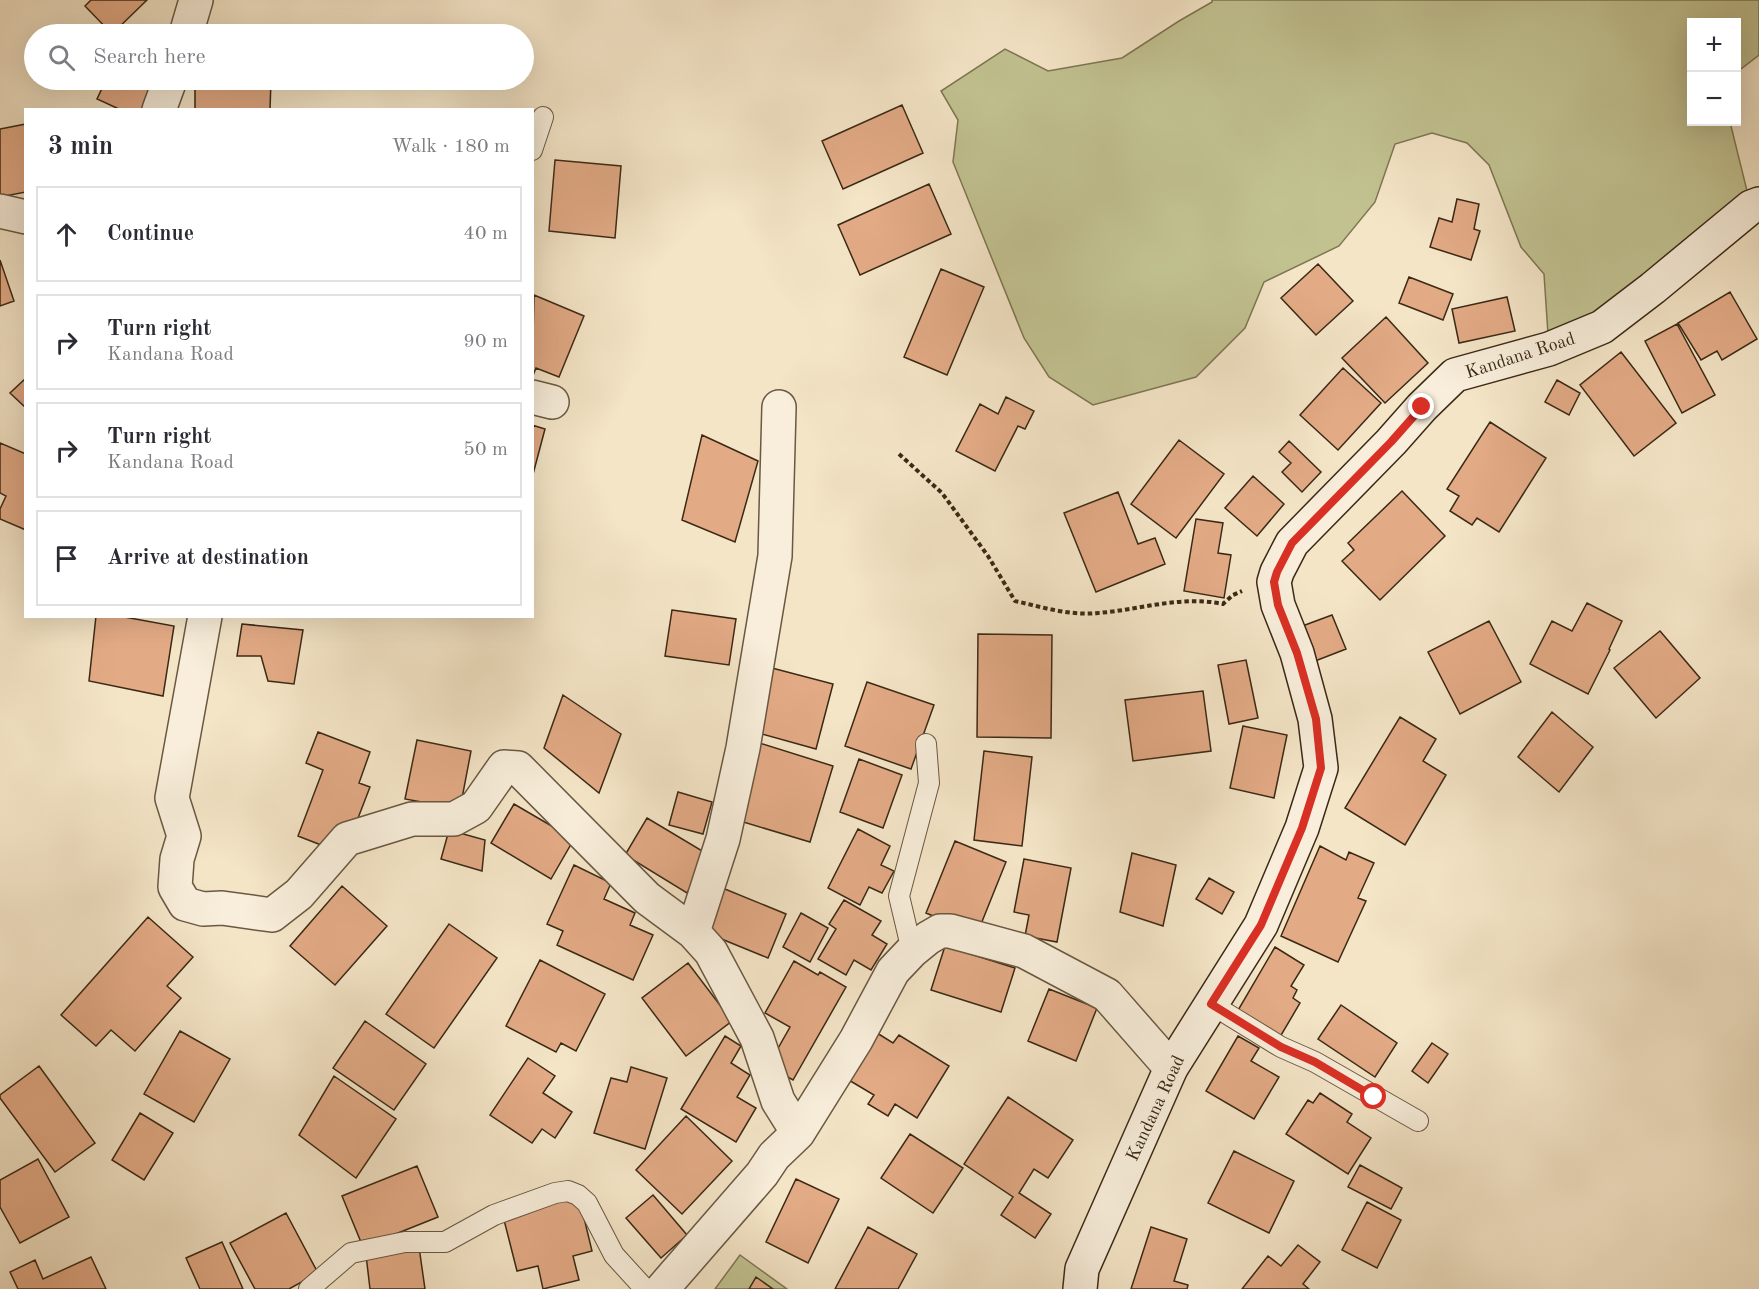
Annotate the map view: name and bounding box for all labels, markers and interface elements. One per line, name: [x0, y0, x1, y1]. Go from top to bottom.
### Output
map controls: [1687, 18, 1741, 126]
button: +: [1687, 18, 1741, 72]
search box: [24, 24, 534, 90]
icon: search: [45, 41, 78, 74]
text: Search here: [93, 46, 206, 68]
button: −: [1687, 72, 1741, 126]
text: 3 min: [48, 134, 113, 160]
text: Walk · 180 m: [391, 137, 510, 157]
icon: ahead: [50, 218, 83, 251]
text: Continue: [107, 223, 194, 245]
text: 40 m: [463, 224, 508, 244]
text: Turn right: [107, 318, 211, 340]
icon: right: [50, 326, 83, 359]
street label: Kandana Road: [1463, 330, 1577, 382]
text: 90 m: [463, 332, 508, 352]
text: Kandana Road: [107, 345, 234, 365]
route end: [1408, 393, 1434, 419]
text: Turn right: [107, 426, 211, 448]
icon: right: [50, 434, 83, 467]
text: 50 m: [463, 440, 508, 460]
text: Kandana Road: [107, 453, 234, 473]
icon: arrive: [50, 542, 83, 575]
text: Arrive at destination: [107, 547, 309, 569]
street label: Kandana Road: [1124, 1053, 1188, 1164]
route start: [1360, 1083, 1386, 1109]

